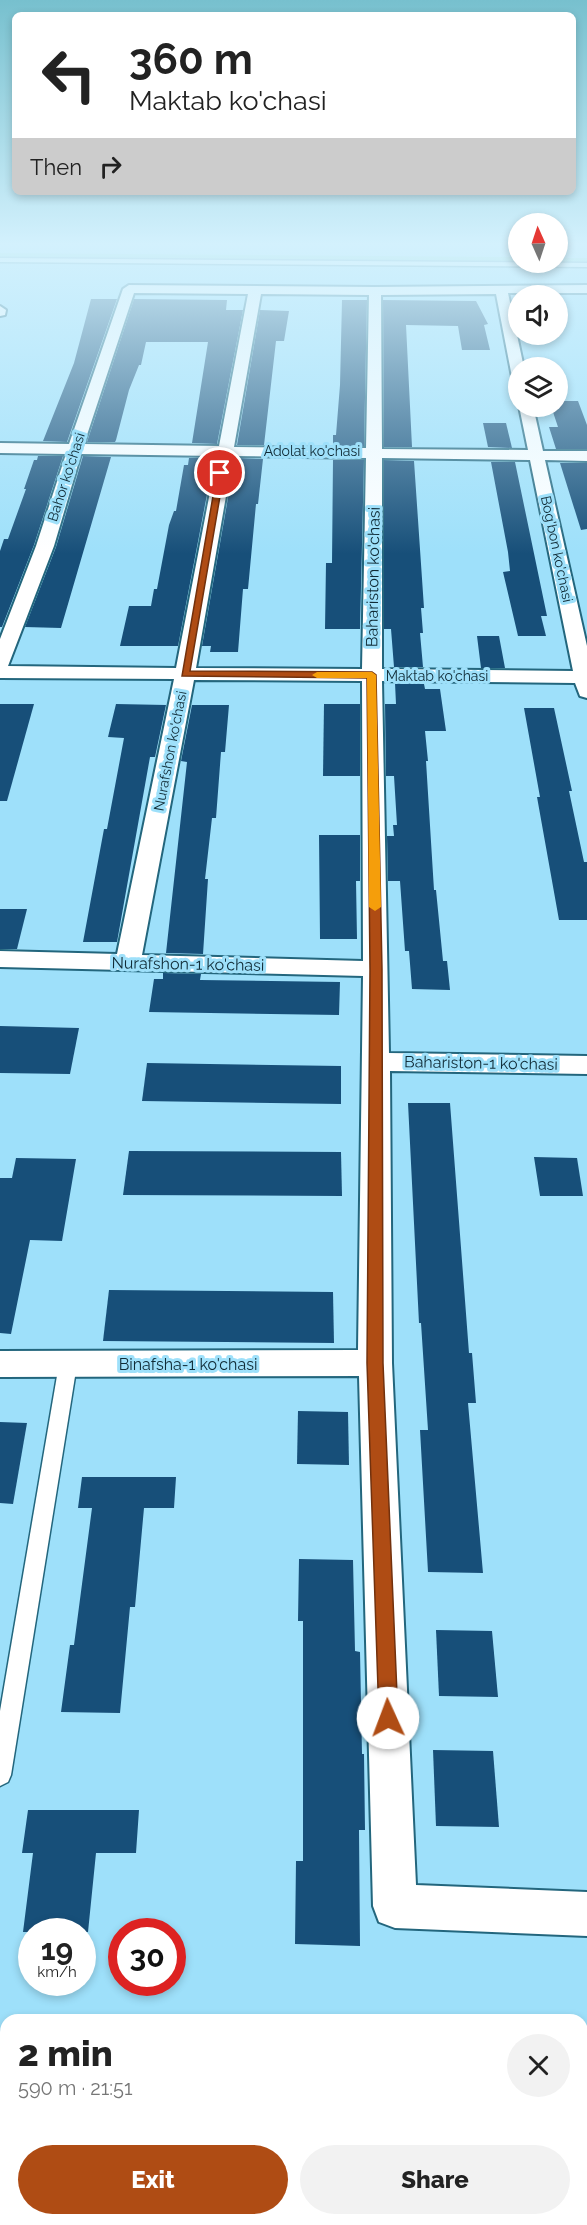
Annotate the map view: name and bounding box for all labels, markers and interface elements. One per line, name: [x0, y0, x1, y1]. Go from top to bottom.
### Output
text: 360 m: [129, 35, 253, 84]
icon: left: [30, 36, 108, 114]
text: Maktab ko'chasi: [129, 85, 327, 116]
icon: right: [94, 150, 127, 183]
text: Then: [30, 154, 82, 180]
north arrow: [508, 213, 568, 273]
map controls: [508, 213, 568, 417]
button: sound: [508, 285, 568, 345]
button: layers: [508, 357, 568, 417]
street label: Bahor ko'chasi: [44, 431, 88, 523]
street label: Adolat ko'chasi: [264, 443, 360, 459]
pin: [194, 447, 245, 498]
icon: arrive: [203, 456, 236, 489]
street label: Bog'bon ko'chasi: [538, 494, 576, 604]
street label: Bahariston ko'chasi: [362, 507, 384, 647]
street label: Maktab ko'chasi: [386, 668, 488, 684]
street label: Nurafshon ko'chasi: [151, 690, 189, 812]
street label: Nurafshon-1 ko'chasi: [111, 953, 265, 975]
street label: Bahariston-1 ko'chasi: [404, 1052, 558, 1074]
street label: Binafsha-1 ko'chasi: [119, 1355, 257, 1374]
position arrow: [356, 1686, 420, 1750]
speed limit sign: 30: [108, 1918, 186, 1996]
text: 19: [41, 1932, 73, 1967]
text: km/h: [37, 1963, 77, 1981]
text: 2 min: [18, 2032, 113, 2074]
button: close: [507, 2034, 570, 2097]
text: 590 m · 21:51: [18, 2076, 133, 2100]
button: Exit: [18, 2145, 288, 2214]
button: Share: [300, 2145, 570, 2214]

